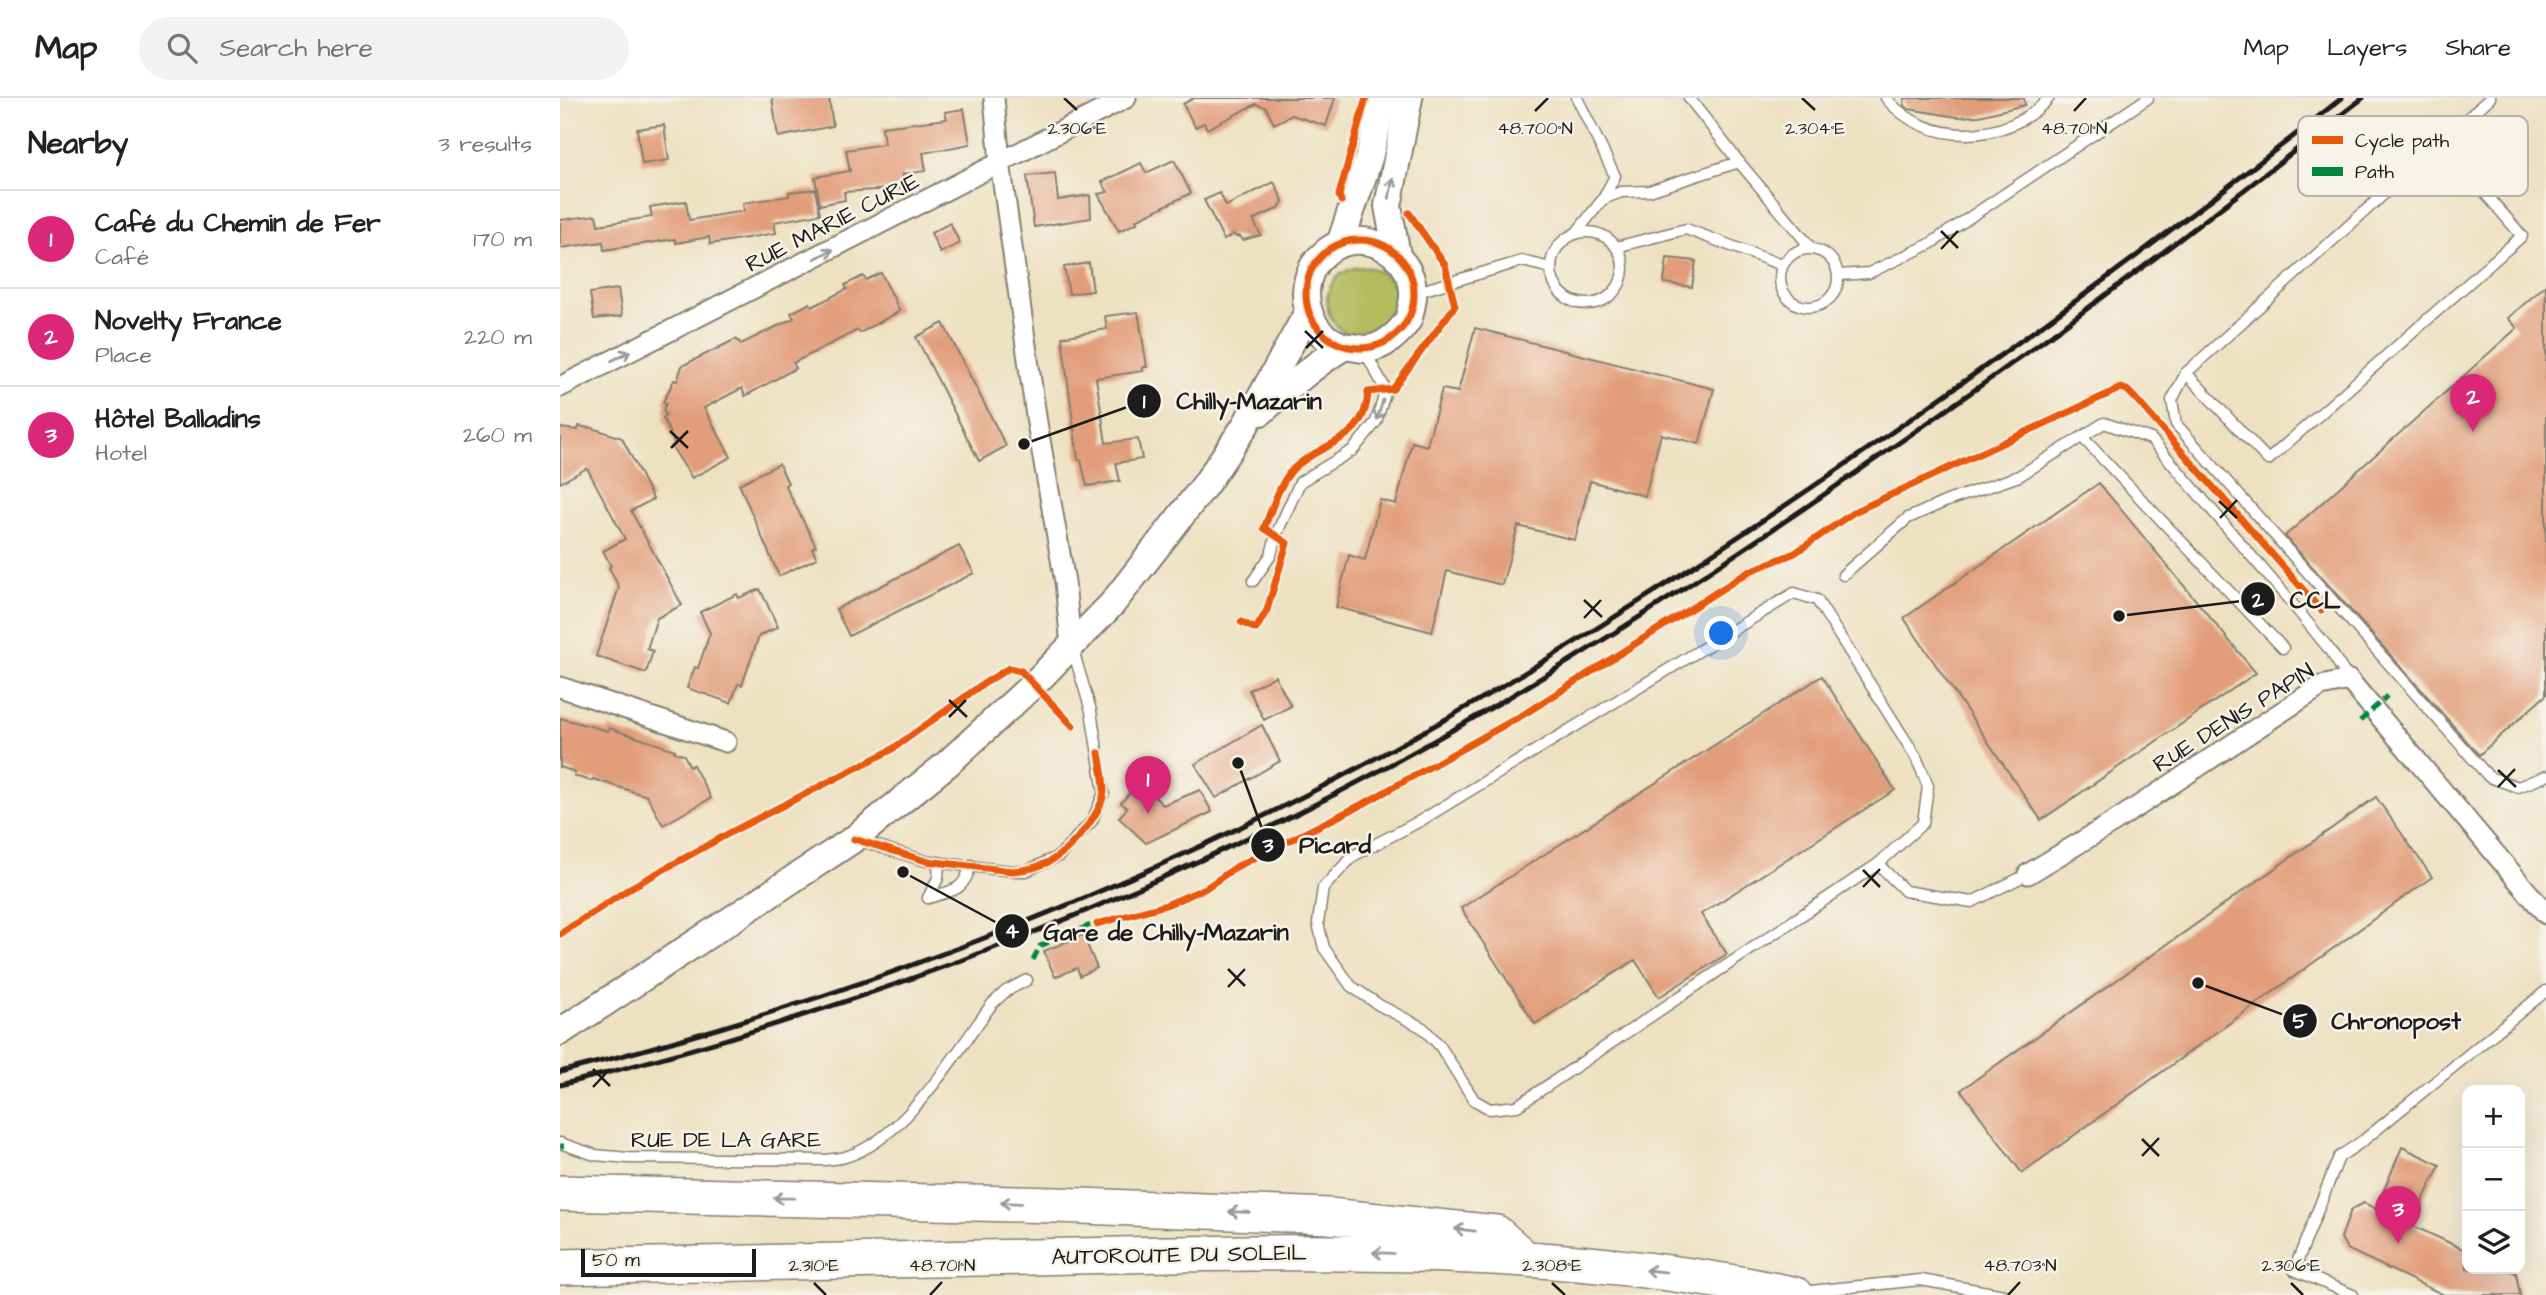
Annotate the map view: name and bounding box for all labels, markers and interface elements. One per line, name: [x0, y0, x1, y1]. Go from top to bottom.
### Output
search box: [139, 17, 629, 80]
text: Map: [35, 25, 97, 71]
icon: search: [163, 29, 201, 67]
text: Search here: [219, 30, 373, 66]
text: Map: [2244, 31, 2289, 65]
text: Layers: [2327, 31, 2407, 65]
text: Share: [2445, 31, 2511, 65]
text: 2.306°E: [1047, 116, 1107, 141]
text: 48.700°N: [1497, 116, 1573, 141]
text: 2.304°E: [1785, 116, 1845, 141]
text: 48.701°N: [2041, 116, 2107, 141]
legend: [2298, 116, 2528, 196]
text: Nearby: [28, 123, 128, 165]
text: 3 results: [438, 128, 532, 160]
text: Cycle path: [2355, 128, 2450, 156]
text: Path: [2355, 159, 2394, 186]
street label: RUE MARIE CURIE: [740, 165, 925, 281]
one-way arrow: [1385, 177, 1398, 199]
text: Café du Chemin de Fer: [95, 205, 381, 241]
text: 1: [50, 223, 52, 255]
text: 170 m: [473, 223, 532, 255]
text: Café: [95, 241, 149, 273]
one-way arrow: [813, 246, 834, 260]
text: Novelty France: [95, 303, 282, 339]
text: 2: [44, 321, 58, 353]
text: 220 m: [464, 321, 532, 353]
text: Place: [95, 339, 152, 371]
one-way arrow: [610, 349, 631, 363]
pin: 2: [2450, 374, 2496, 432]
callout: Chilly-Mazarin: [1127, 378, 1336, 423]
text: Chilly-Mazarin: [1176, 385, 1322, 421]
text: 1: [1143, 387, 1146, 416]
one-way arrow: [1372, 399, 1385, 421]
text: Hôtel Balladins: [95, 401, 261, 437]
text: 3: [45, 419, 57, 451]
text: 260 m: [463, 419, 532, 451]
text: Hotel: [95, 437, 147, 469]
callout: CCL: [2240, 577, 2354, 622]
text: CCL: [2290, 584, 2341, 618]
text: 2: [2251, 586, 2265, 615]
your location: [1704, 616, 1738, 650]
street label: RUE DENIS PAPIN: [2147, 655, 2320, 780]
pin: 1: [1125, 756, 1171, 814]
callout: Picard: [1250, 822, 1385, 867]
text: Picard: [1299, 829, 1372, 863]
text: 3: [1262, 831, 1274, 860]
callout: Gare de Chilly-Mazarin: [994, 909, 1303, 954]
text: Gare de Chilly-Mazarin: [1043, 916, 1289, 952]
text: 4: [1005, 917, 1020, 946]
callout: Chronopost: [2283, 998, 2475, 1043]
text: Chronopost: [2331, 1005, 2461, 1039]
text: 5: [2293, 1007, 2309, 1036]
map controls: [2462, 1085, 2525, 1274]
button: +: [2462, 1085, 2525, 1148]
street label: RUE DE LA GARE: [631, 1124, 822, 1156]
button: −: [2462, 1148, 2525, 1211]
pin: 3: [2375, 1186, 2421, 1244]
one-way arrow: [773, 1191, 796, 1205]
one-way arrow: [1000, 1197, 1023, 1210]
one-way arrow: [1227, 1206, 1250, 1219]
button: layers: [2462, 1211, 2525, 1274]
one-way arrow: [1454, 1224, 1477, 1237]
street label: AUTOROUTE DU SOLEIL: [1051, 1237, 1307, 1273]
scale bar: [581, 1246, 756, 1278]
text: 50 m: [592, 1247, 640, 1274]
one-way arrow: [1372, 1247, 1395, 1260]
text: 2.310°E: [789, 1253, 839, 1278]
text: 48.701°N: [909, 1253, 975, 1278]
text: 2.308°E: [1522, 1253, 1582, 1278]
text: 48.703°N: [1983, 1253, 2057, 1278]
text: 2.306°E: [2261, 1253, 2321, 1278]
one-way arrow: [1645, 1265, 1668, 1278]

